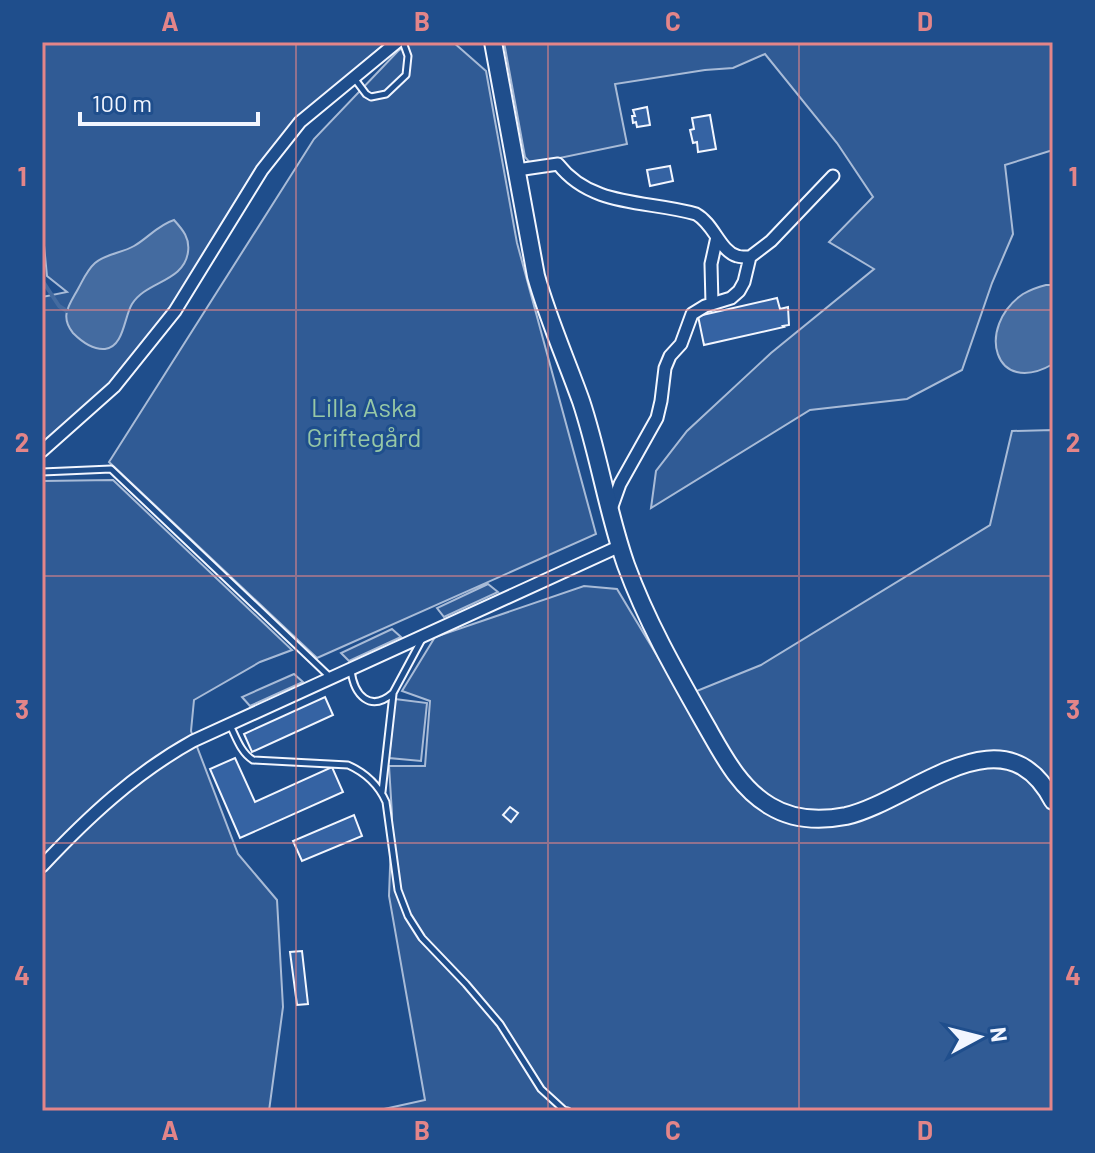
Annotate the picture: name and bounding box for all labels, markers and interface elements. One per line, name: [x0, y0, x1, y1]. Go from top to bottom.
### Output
text: A: [161, 5, 179, 36]
text: B: [414, 5, 430, 36]
text: C: [665, 5, 681, 36]
text: D: [917, 5, 933, 36]
scale bar: [80, 76, 258, 126]
text: 100 m: [92, 88, 152, 117]
text: 1: [17, 160, 27, 191]
text: 1: [1068, 160, 1078, 191]
park label: Lilla Aska Griftegård: [307, 391, 421, 452]
text: 2: [15, 426, 29, 457]
text: 2: [1066, 426, 1080, 457]
text: 3: [15, 693, 29, 724]
text: 3: [1066, 693, 1080, 724]
text: 4: [14, 959, 30, 990]
text: 4: [1065, 959, 1081, 990]
north arrow: [939, 997, 1019, 1077]
text: N: [986, 1026, 1014, 1043]
text: A: [161, 1114, 179, 1145]
text: B: [414, 1114, 430, 1145]
text: C: [665, 1114, 681, 1145]
text: D: [917, 1114, 933, 1145]

